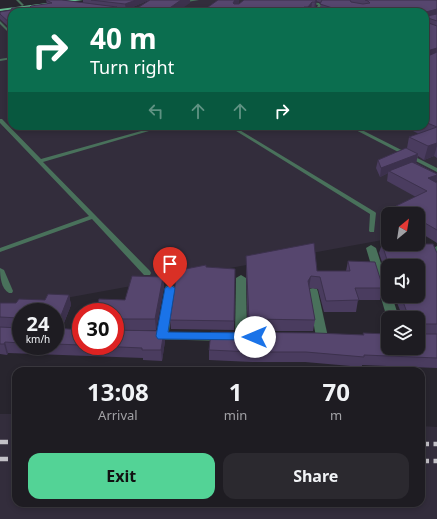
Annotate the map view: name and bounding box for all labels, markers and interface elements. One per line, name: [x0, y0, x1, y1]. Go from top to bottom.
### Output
text: 40 m: [90, 19, 157, 57]
icon: right: [24, 24, 76, 76]
text: Turn right: [90, 55, 174, 79]
icon: left: [145, 100, 167, 122]
icon: ahead: [187, 100, 209, 122]
icon: ahead: [229, 100, 251, 122]
icon: right: [271, 100, 293, 122]
north arrow: [381, 207, 425, 251]
map controls: [381, 207, 425, 355]
pin: [153, 247, 187, 288]
icon: arrive: [159, 253, 181, 275]
button: sound: [381, 259, 425, 303]
speed limit sign: 30: [72, 303, 124, 355]
text: 24: [27, 310, 49, 337]
button: layers: [381, 311, 425, 355]
position arrow: [234, 316, 276, 358]
text: km/h: [26, 332, 50, 346]
text: 13:08: [87, 375, 149, 408]
text: 1: [229, 375, 242, 408]
text: 70: [322, 375, 350, 408]
text: Arrival: [98, 406, 138, 424]
text: min: [224, 406, 247, 424]
text: m: [330, 406, 342, 424]
button: Exit: [28, 453, 215, 499]
button: Share: [223, 453, 409, 499]

